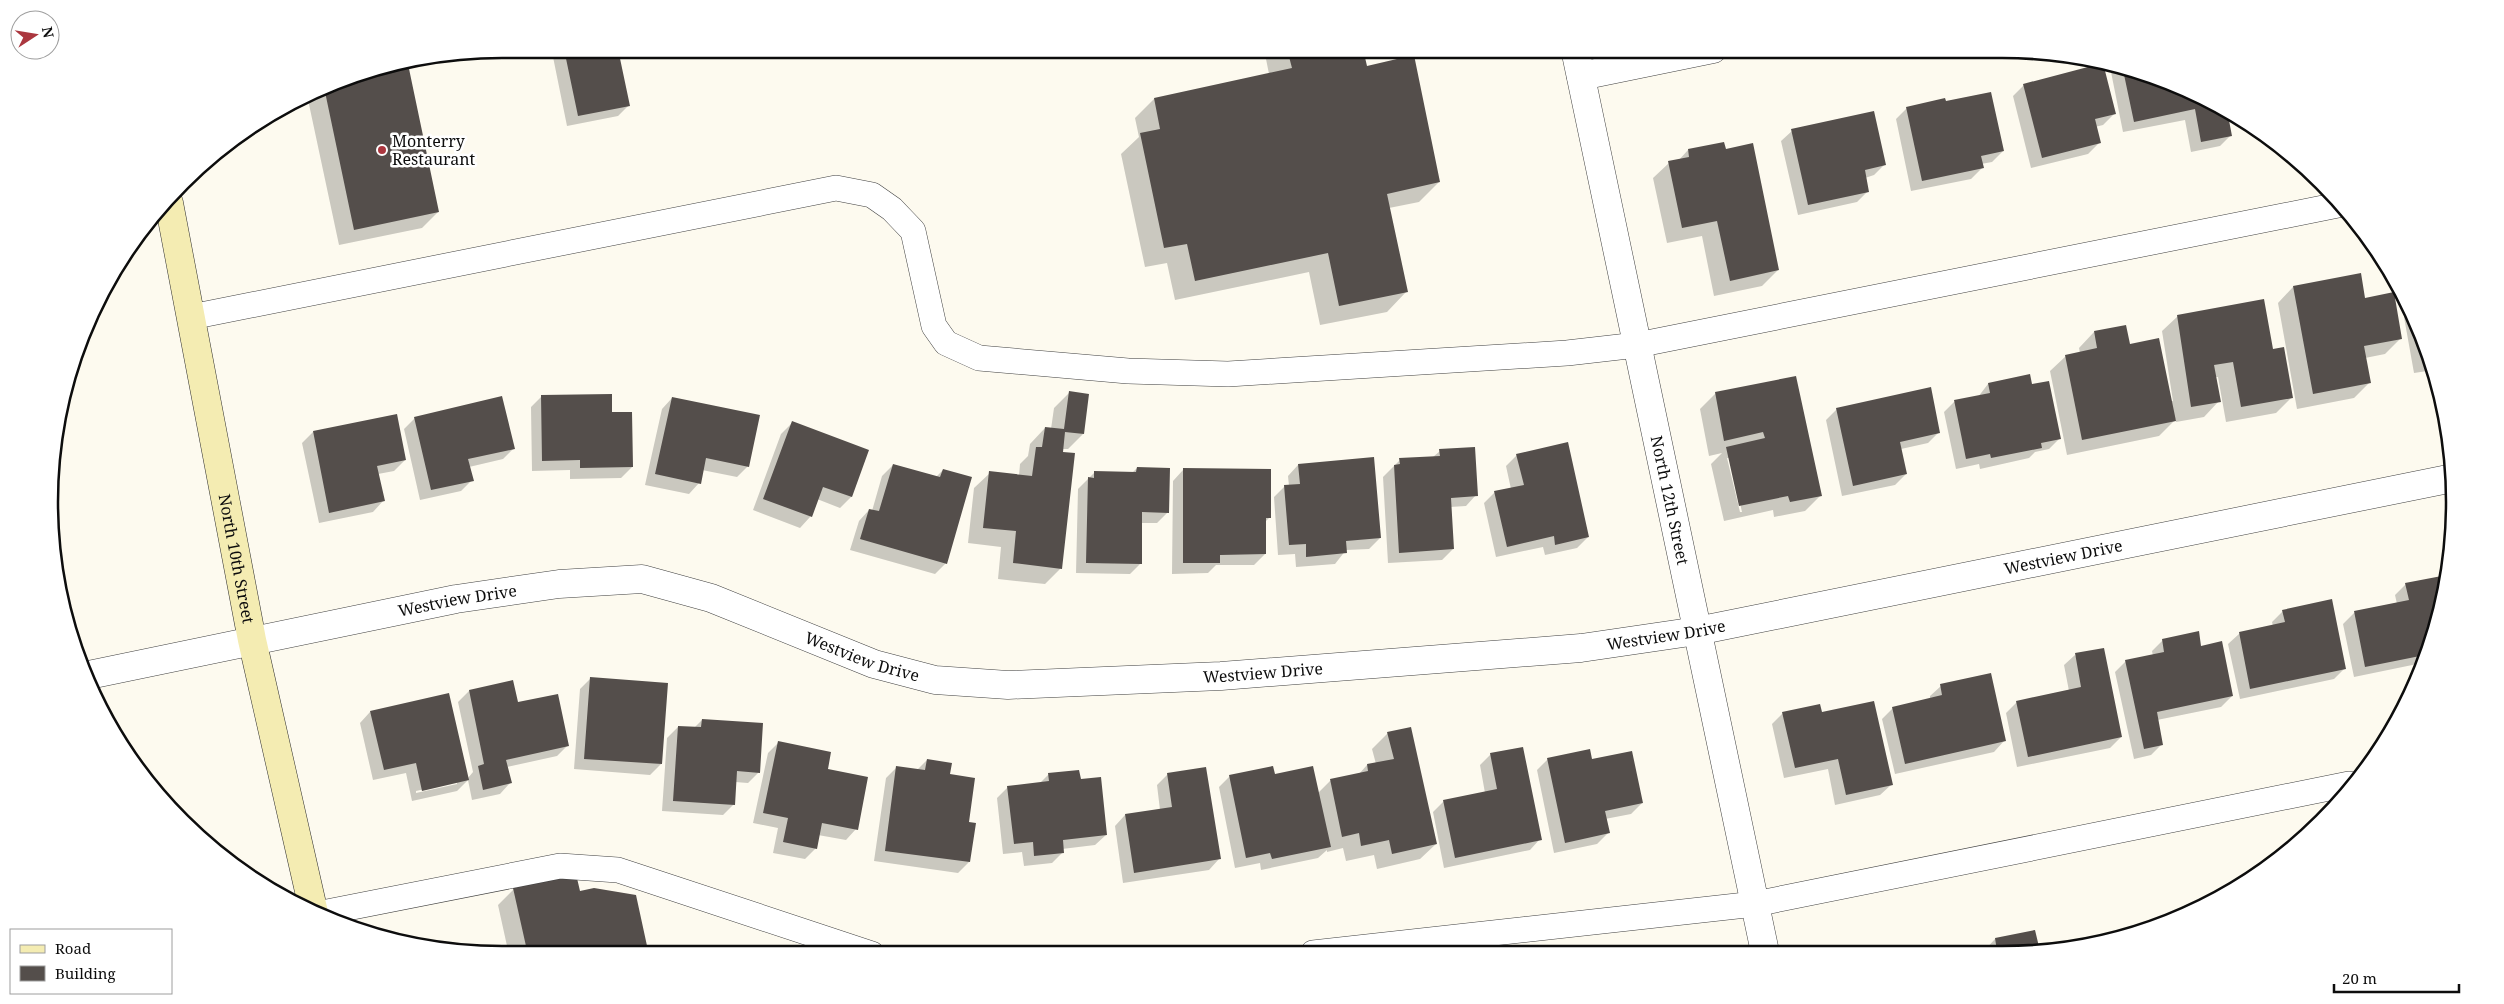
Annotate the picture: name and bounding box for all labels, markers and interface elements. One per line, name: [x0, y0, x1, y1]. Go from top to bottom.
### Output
north arrow: [10, 10, 60, 60]
text: N: [38, 25, 59, 40]
place label: Monterry Restaurant: [392, 130, 476, 170]
marker: Monterry Restaurant: [376, 144, 388, 156]
street label: North 12th Street: [1646, 433, 1694, 567]
street label: North 10th Street: [213, 492, 260, 626]
street label: Westview Drive: [2002, 534, 2124, 580]
street label: Westview Drive: [396, 579, 518, 622]
street label: Westview Drive: [1605, 614, 1727, 655]
street label: Westview Drive: [802, 626, 922, 686]
street label: Westview Drive: [1202, 657, 1324, 688]
legend: [10, 929, 172, 994]
text: Road: [55, 938, 91, 958]
scale bar: [2334, 962, 2459, 994]
text: Building: [55, 963, 116, 983]
text: 20 m: [2342, 968, 2377, 988]

